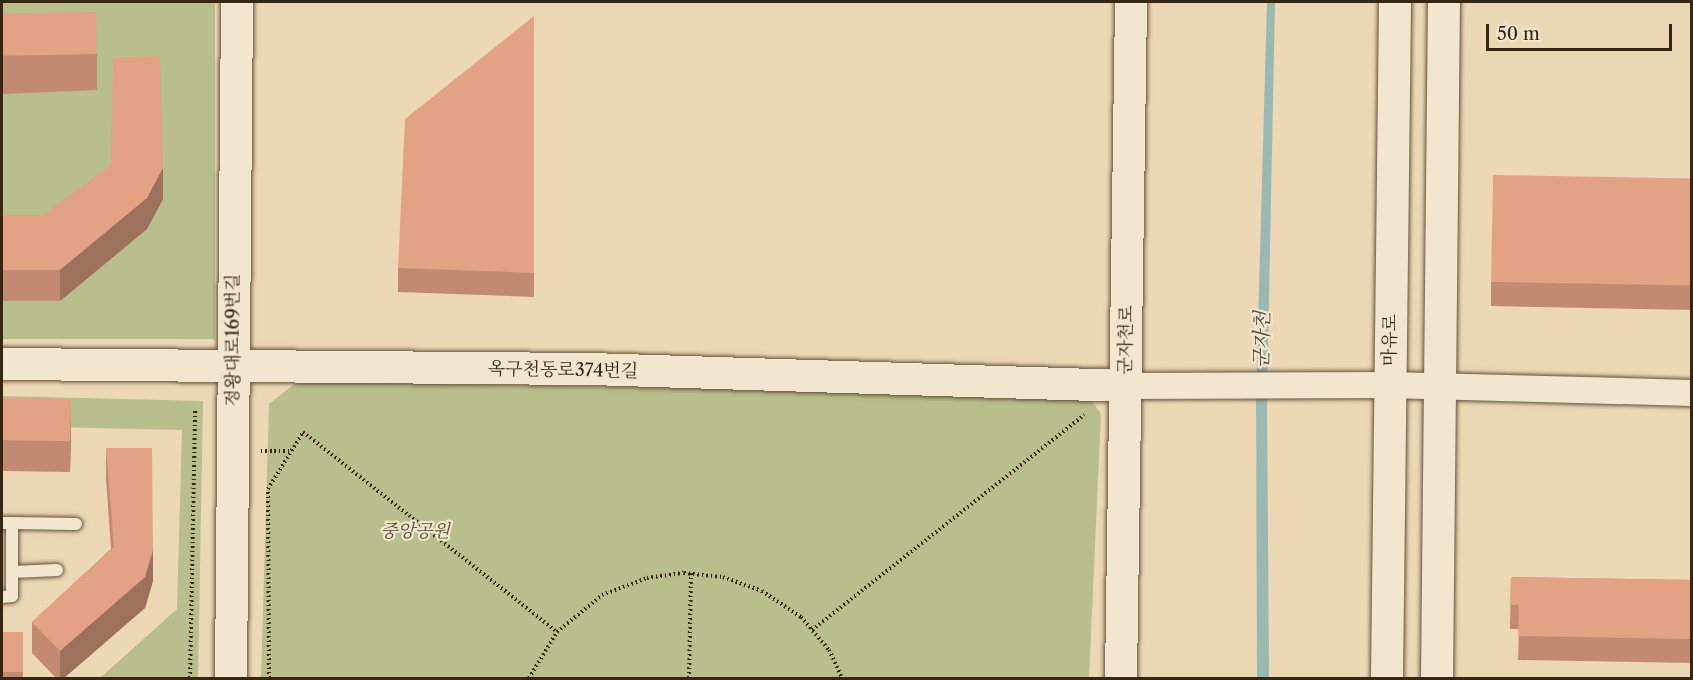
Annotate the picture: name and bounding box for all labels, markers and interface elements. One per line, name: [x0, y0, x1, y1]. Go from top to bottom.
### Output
scale bar: [1489, 12, 1675, 50]
text: 50 m: [1497, 23, 1540, 45]
street label: 정왕대로169번길: [222, 274, 244, 406]
street label: 군자천로: [1115, 305, 1137, 375]
water label: 군자천: [1249, 311, 1275, 369]
street label: 마유로: [1379, 314, 1401, 366]
street label: 옥구천동로374번길: [488, 358, 638, 382]
park label: 중앙공원: [380, 520, 450, 542]

